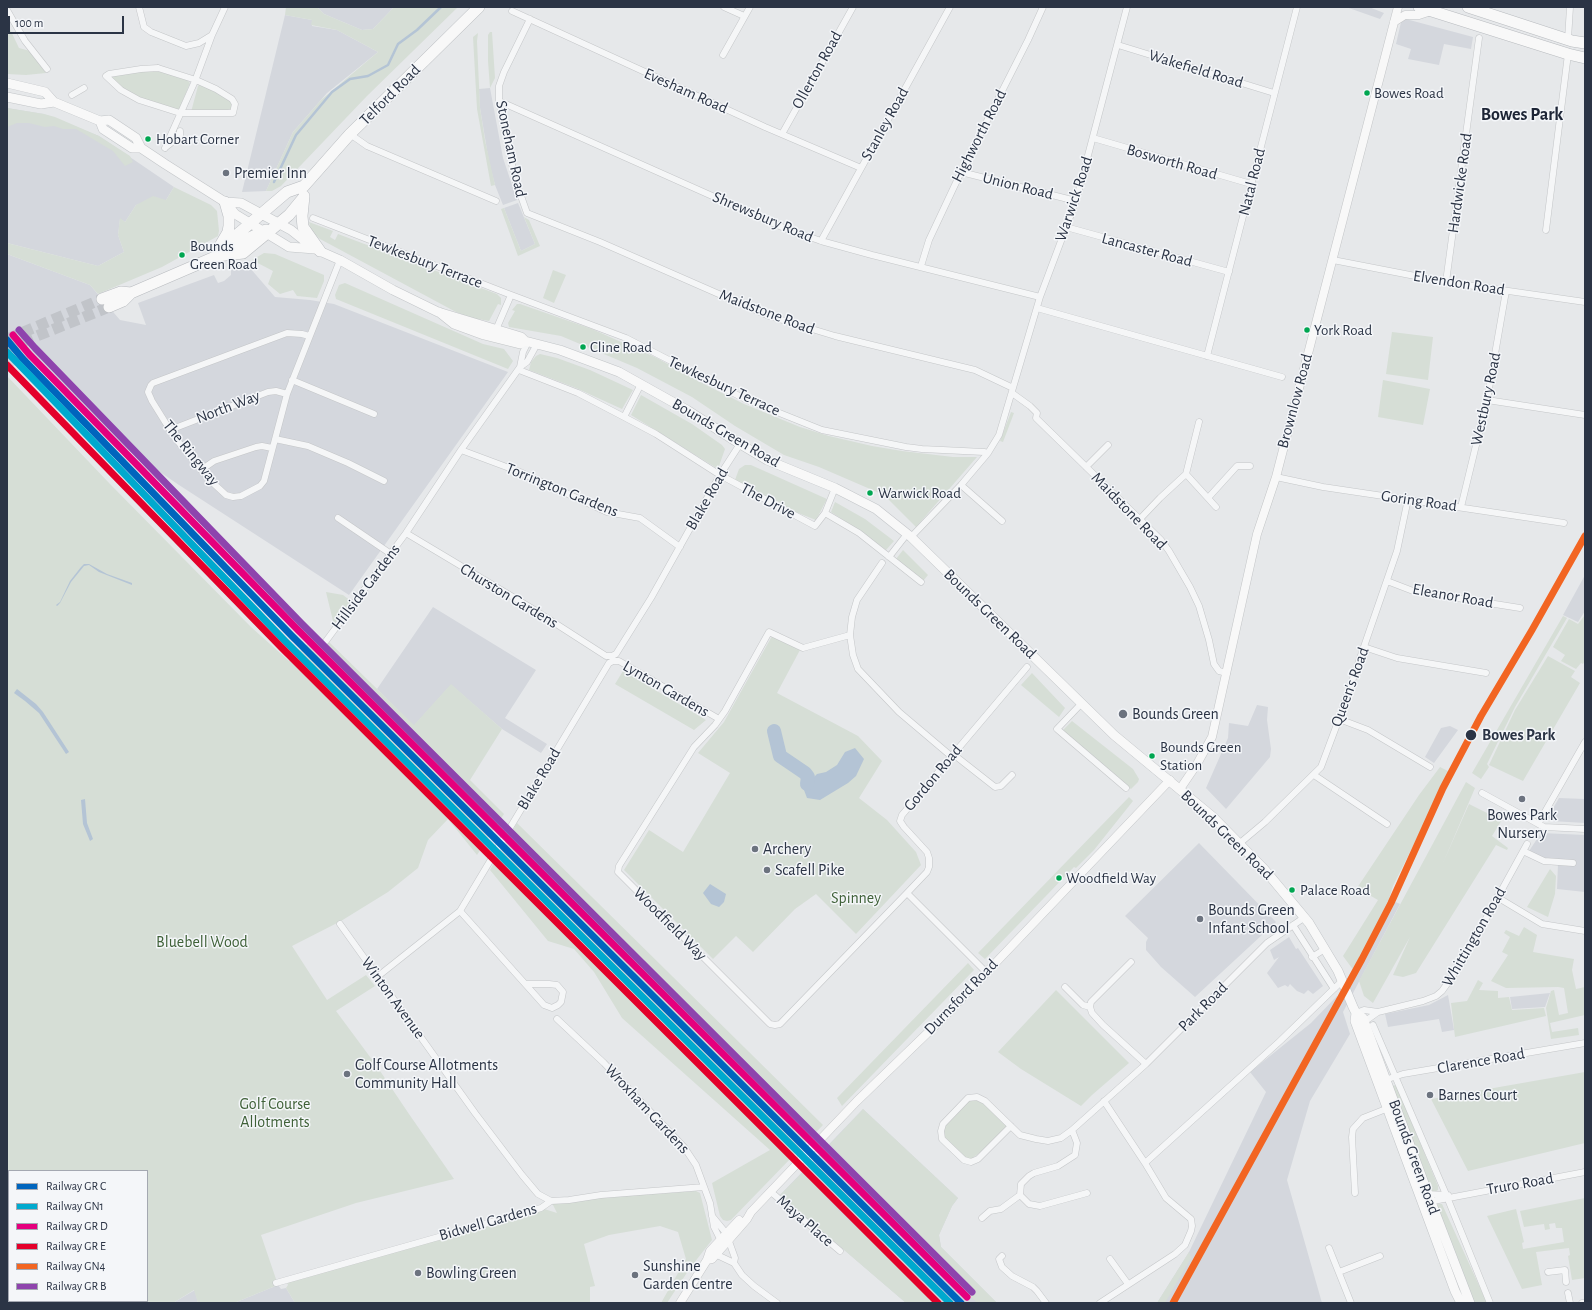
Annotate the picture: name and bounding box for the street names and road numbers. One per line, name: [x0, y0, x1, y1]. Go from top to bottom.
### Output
street label: Ollerton Road: [788, 28, 846, 112]
street label: Wakefield Road: [1146, 45, 1246, 93]
street label: Telford Road: [356, 61, 424, 129]
street label: Evesham Road: [641, 64, 731, 118]
street label: Stanley Road: [857, 84, 913, 164]
street label: Highworth Road: [947, 86, 1011, 186]
street label: Stoneham Road: [491, 99, 531, 199]
street label: Hardwicke Road: [1443, 132, 1477, 234]
street label: Bosworth Road: [1124, 140, 1220, 184]
street label: Natal Road: [1234, 146, 1270, 218]
street label: Warwick Road: [1051, 154, 1097, 244]
street label: Union Road: [981, 168, 1055, 204]
street label: Shrewsbury Road: [710, 187, 816, 247]
street label: Lancaster Road: [1099, 229, 1195, 271]
street label: Tewkesbury Terrace: [365, 231, 485, 293]
street label: Elvendon Road: [1412, 266, 1506, 300]
street label: Maidstone Road: [717, 285, 817, 339]
street label: Westbury Road: [1467, 351, 1505, 447]
street label: Tewkesbury Terrace: [665, 352, 783, 420]
street label: Brownlow Road: [1273, 352, 1317, 450]
street label: North Way: [193, 386, 263, 428]
street label: Bounds Green Road: [669, 394, 783, 472]
street label: The Ringway: [159, 416, 223, 490]
street label: Torrington Gardens: [503, 459, 621, 521]
street label: Blake Road: [681, 464, 733, 534]
street label: Maidstone Road: [1087, 468, 1171, 554]
street label: The Drive: [737, 479, 799, 523]
street label: Goring Road: [1380, 486, 1458, 516]
street label: Hillside Gardens: [327, 540, 405, 634]
street label: Churston Gardens: [457, 559, 561, 633]
street label: Bounds Green Road: [940, 565, 1040, 663]
street label: Eleanor Road: [1411, 579, 1495, 613]
street label: Queen's Road: [1327, 645, 1373, 729]
street label: Lynton Gardens: [619, 657, 713, 721]
street label: Gordon Road: [900, 741, 966, 815]
street label: Blake Road: [513, 745, 565, 813]
street label: Bounds Green Road: [1177, 786, 1277, 884]
street label: Woodfield Way: [629, 883, 711, 965]
street label: Whittington Road: [1438, 884, 1510, 990]
street label: Winton Avenue: [357, 953, 429, 1043]
street label: Durnsford Road: [920, 955, 1002, 1039]
street label: Park Road: [1174, 978, 1232, 1036]
street label: Clarence Road: [1436, 1044, 1526, 1078]
street label: Wroxham Gardens: [600, 1060, 694, 1158]
street label: Bounds Green Road: [1384, 1097, 1444, 1217]
street label: Truro Road: [1485, 1169, 1555, 1199]
street label: Maya Place: [772, 1191, 838, 1251]
street label: Bidwell Gardens: [437, 1199, 539, 1245]

